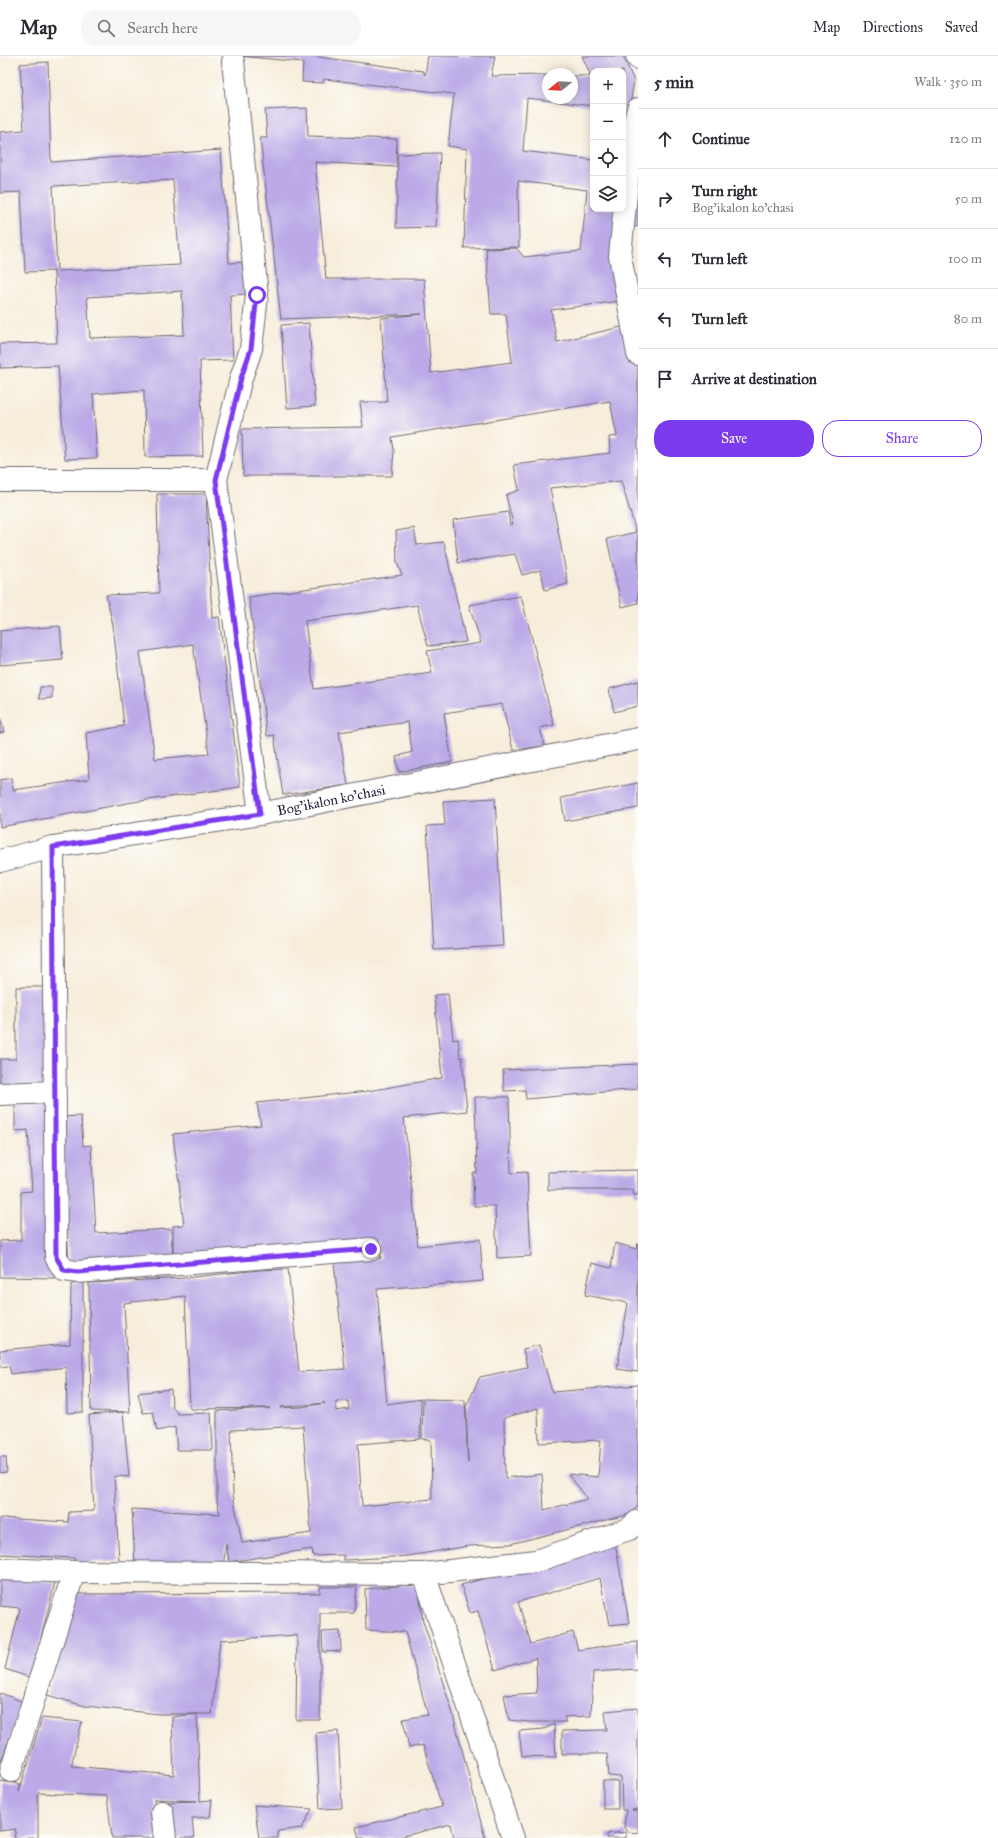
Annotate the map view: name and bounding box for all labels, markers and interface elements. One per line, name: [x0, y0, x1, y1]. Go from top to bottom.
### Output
search box: [81, 10, 361, 46]
text: Map: [20, 16, 57, 39]
icon: search: [95, 17, 117, 39]
text: Search here: [127, 19, 198, 37]
text: Map: [813, 19, 840, 36]
text: Directions: [862, 19, 923, 36]
text: Saved: [945, 19, 978, 36]
north arrow: [542, 68, 578, 104]
map controls: [590, 68, 626, 212]
button: +: [590, 68, 626, 104]
text: 5 min: [654, 72, 694, 93]
text: Walk · 350 m: [914, 74, 982, 90]
button: −: [590, 104, 626, 140]
icon: ahead: [654, 128, 676, 150]
text: Continue: [692, 130, 750, 148]
text: 120 m: [949, 131, 982, 147]
button: locate: [590, 140, 626, 176]
button: layers: [590, 176, 626, 212]
text: Turn right: [692, 182, 757, 200]
icon: right: [654, 188, 676, 210]
text: 50 m: [955, 191, 982, 207]
text: Bog'ikalon ko'chasi: [692, 200, 794, 216]
icon: left: [654, 248, 676, 270]
text: Turn left: [692, 250, 748, 268]
text: 100 m: [948, 251, 982, 267]
route start: [248, 286, 266, 304]
icon: left: [654, 308, 676, 330]
text: Turn left: [692, 310, 748, 328]
text: 80 m: [954, 311, 982, 327]
icon: arrive: [654, 368, 676, 390]
text: Arrive at destination: [692, 370, 817, 388]
button: Save: [654, 420, 814, 457]
button: Share: [822, 420, 982, 457]
street label: Bog'ikalon ko'chasi: [276, 781, 387, 819]
route end: [362, 1240, 380, 1258]

